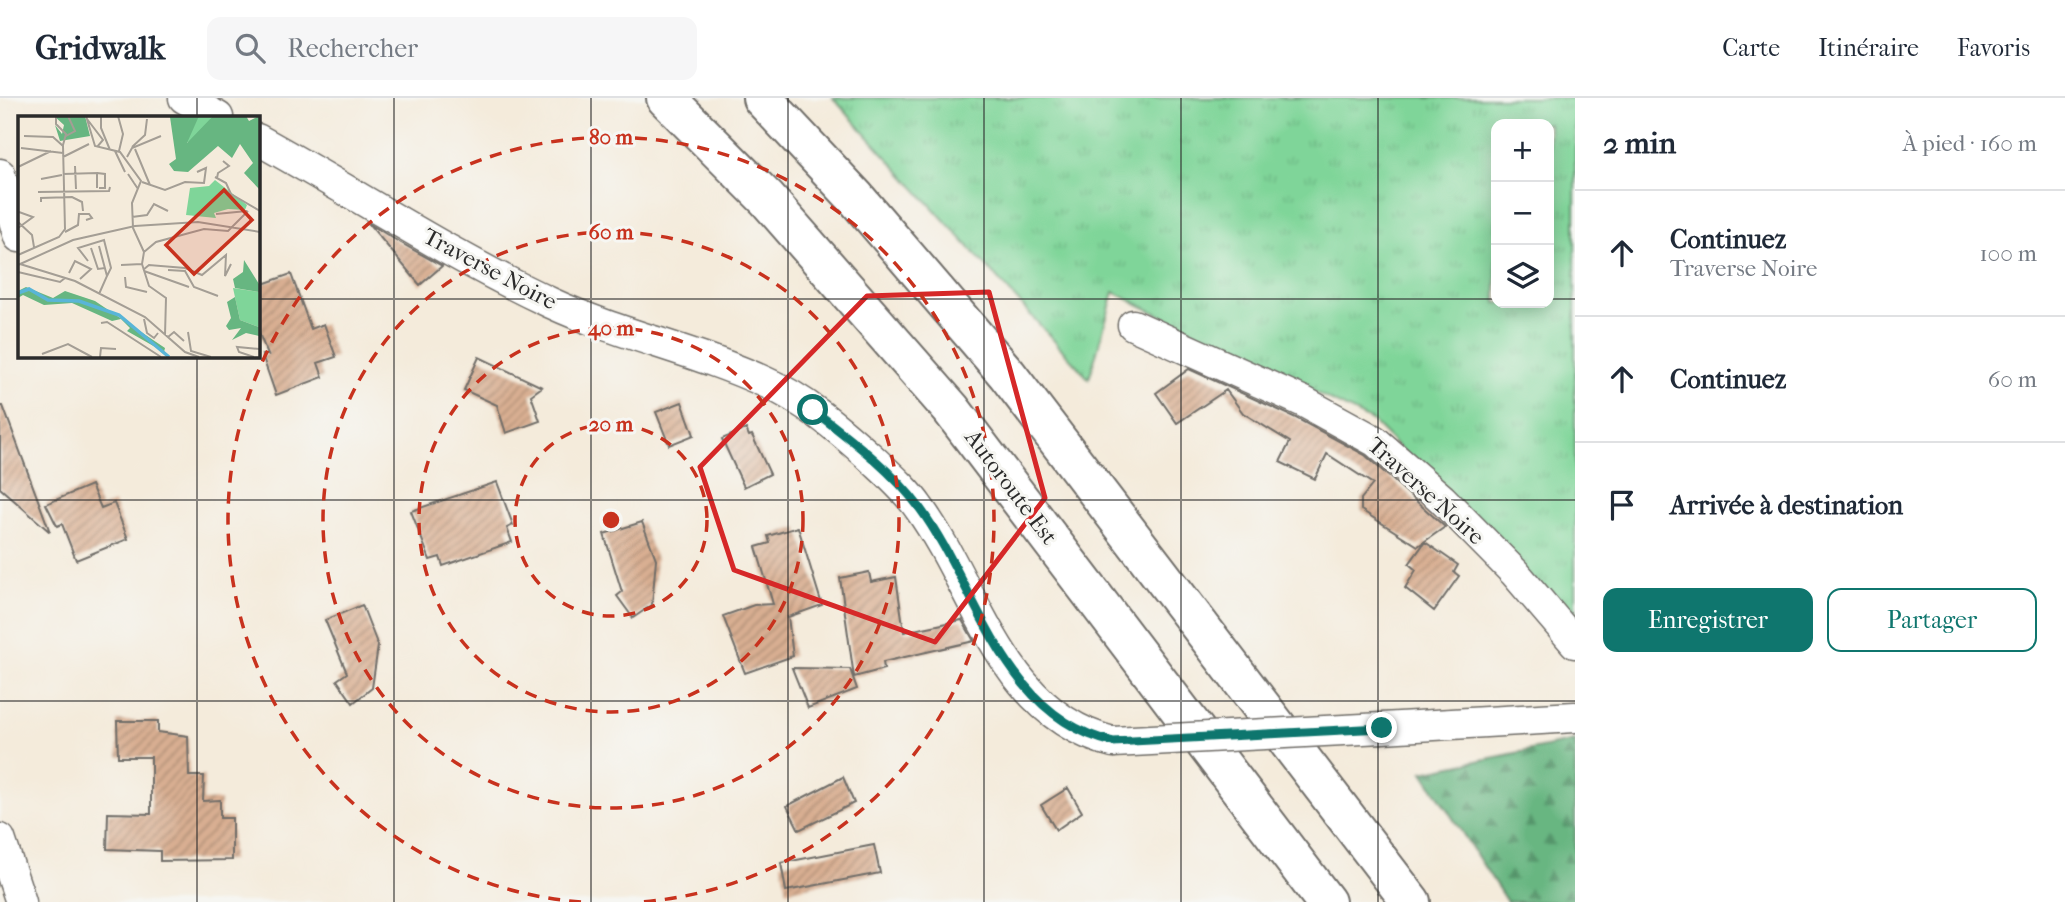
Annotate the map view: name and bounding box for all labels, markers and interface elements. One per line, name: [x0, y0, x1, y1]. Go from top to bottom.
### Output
search box: [207, 17, 697, 80]
text: Gridwalk: [35, 29, 165, 68]
icon: search: [231, 29, 269, 67]
text: Rechercher: [287, 33, 418, 64]
text: Carte: [1722, 34, 1780, 62]
text: Itinéraire: [1818, 34, 1919, 62]
text: Favoris: [1957, 34, 2030, 62]
inset map: [18, 116, 259, 357]
map controls: [1491, 119, 1554, 308]
button: +: [1491, 119, 1554, 182]
text: 80 m: [589, 125, 634, 149]
text: 2 min: [1603, 126, 1676, 161]
text: À pied · 160 m: [1902, 130, 2037, 157]
button: −: [1491, 182, 1554, 245]
text: 60 m: [589, 220, 634, 244]
street label: Traverse Noire: [419, 223, 561, 315]
text: Continuez: [1670, 224, 1786, 255]
icon: ahead: [1603, 234, 1641, 272]
text: 100 m: [1979, 240, 2037, 267]
button: layers: [1491, 245, 1554, 308]
text: Traverse Noire: [1670, 255, 1817, 282]
text: 40 m: [587, 316, 635, 341]
icon: ahead: [1603, 360, 1641, 398]
text: Continuez: [1670, 364, 1786, 395]
text: 60 m: [1988, 366, 2037, 393]
route start: [797, 394, 828, 425]
text: 20 m: [589, 412, 634, 436]
street label: Autoroute Est: [959, 424, 1063, 550]
street label: Traverse Noire: [1362, 432, 1490, 550]
icon: arrive: [1603, 486, 1641, 524]
text: Arrivée à destination: [1670, 490, 1903, 521]
centre of rings: [599, 508, 623, 532]
button: Enregistrer: [1603, 588, 1813, 652]
button: Partager: [1827, 588, 2037, 652]
route end: [1366, 712, 1397, 743]

